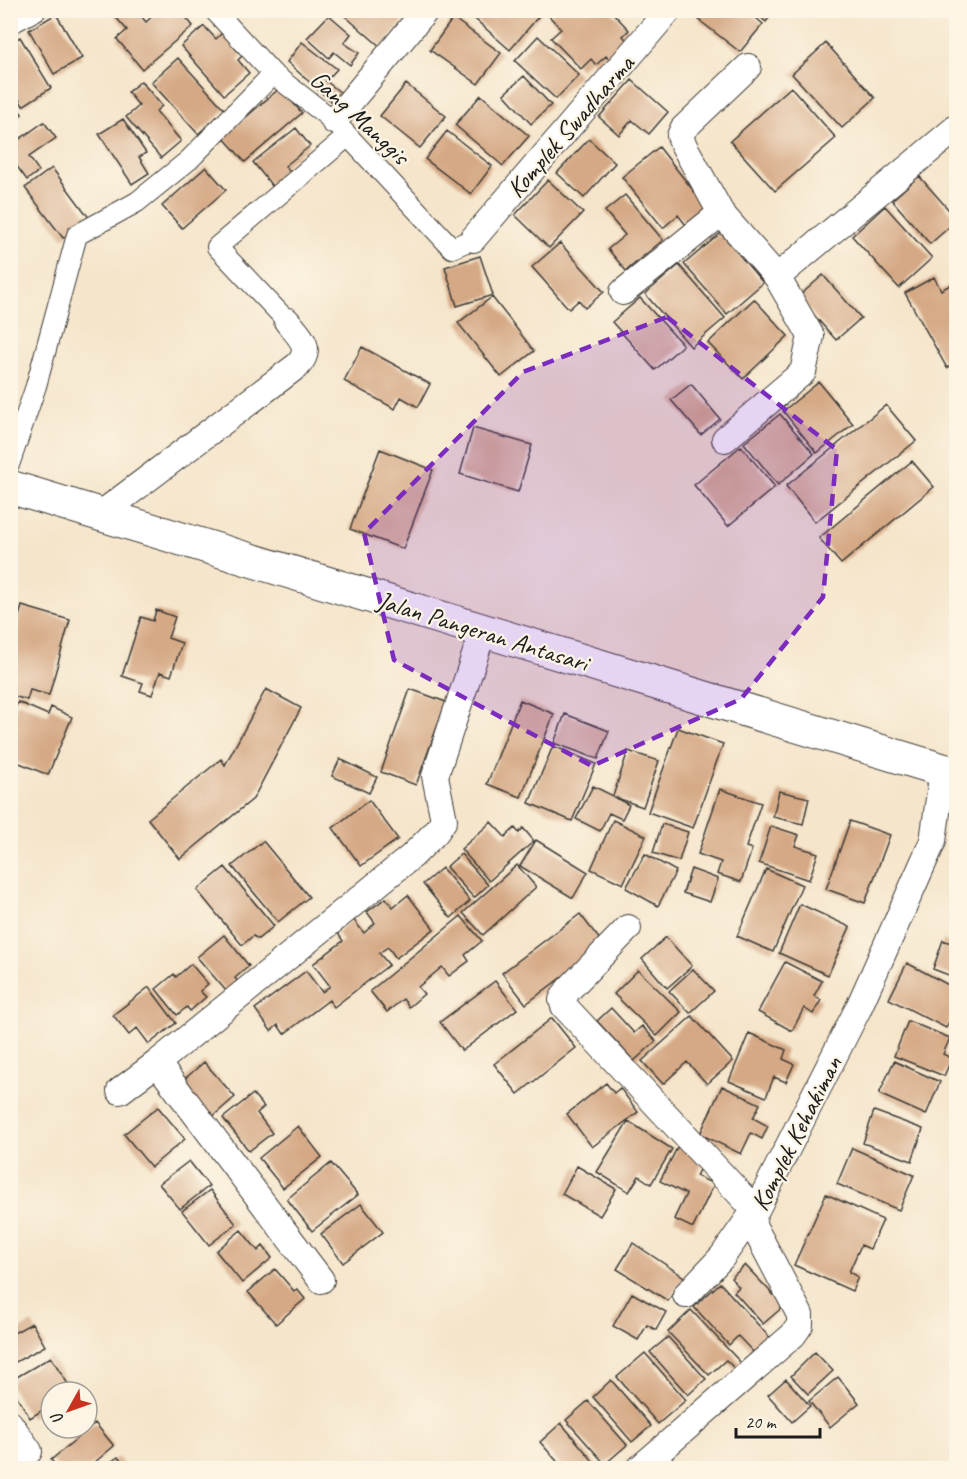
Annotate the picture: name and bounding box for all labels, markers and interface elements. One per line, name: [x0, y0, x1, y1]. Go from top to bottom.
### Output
street label: Komplek Swadharma: [499, 47, 642, 205]
street label: Gang Manggis: [303, 63, 418, 173]
street label: Jalan Pangeran Antasari: [371, 583, 595, 680]
street label: Komplek Kehakiman: [743, 1050, 850, 1216]
north arrow: [39, 1380, 99, 1440]
scale bar: [736, 1401, 820, 1439]
text: U: [46, 1407, 68, 1428]
text: 20 m: [745, 1411, 778, 1433]

